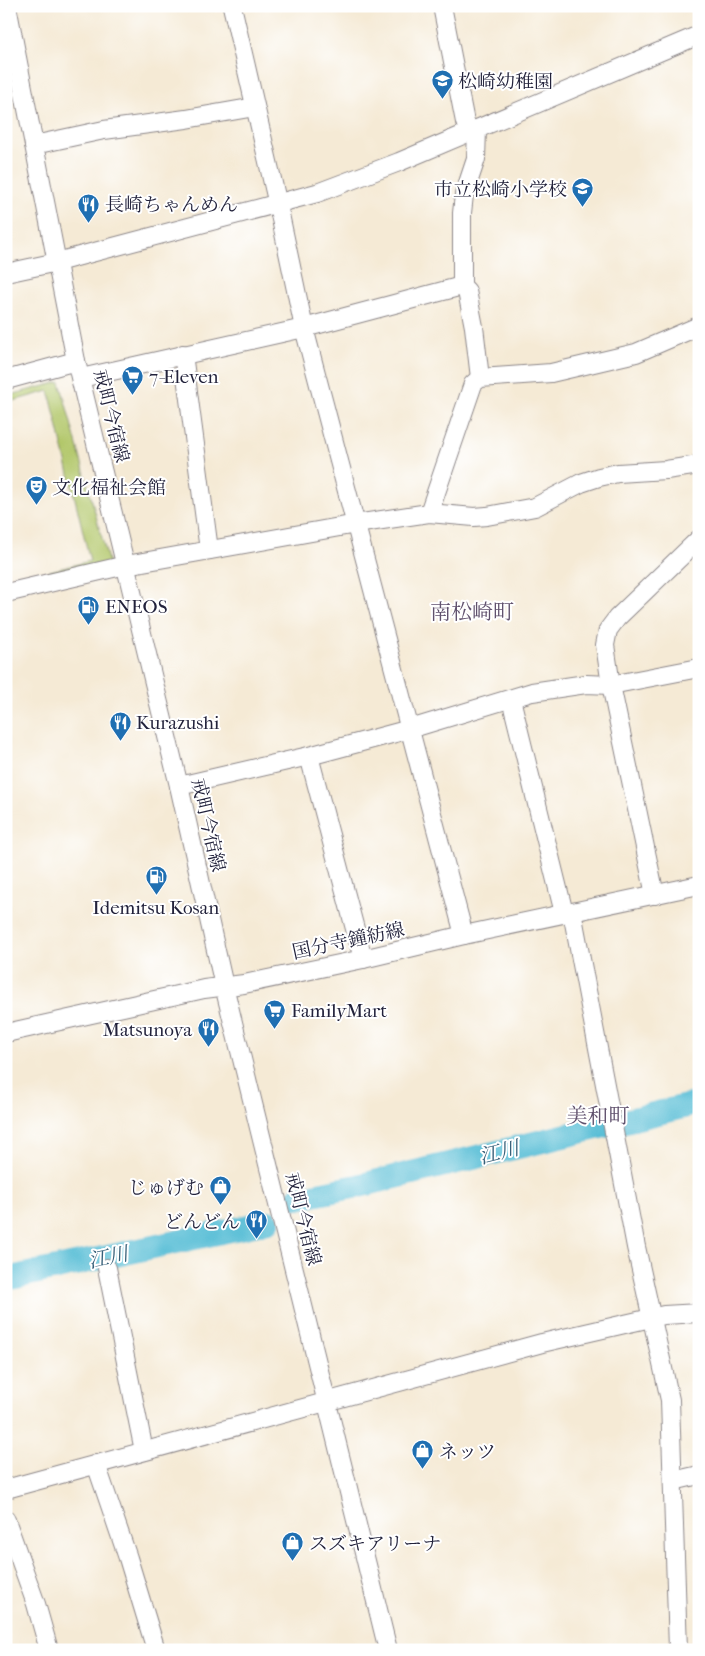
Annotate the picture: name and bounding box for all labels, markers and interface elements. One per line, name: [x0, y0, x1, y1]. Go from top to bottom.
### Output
school or university icon: 松崎幼稚園: [430, 69, 454, 100]
place label: 松崎幼稚園: [458, 71, 553, 93]
school or university icon: 市立松崎小学校: [571, 177, 595, 208]
place label: 市立松崎小学校: [434, 179, 567, 201]
restaurant icon: 長崎ちゃんめん: [77, 192, 101, 223]
place label: 長崎ちゃんめん: [105, 194, 238, 216]
supermarket icon: 7-Eleven: [121, 364, 145, 395]
place label: 7-Eleven: [149, 366, 219, 388]
street label: 戒町今宿線: [89, 367, 133, 465]
theatre icon: 文化福祉会館: [24, 475, 48, 506]
place label: 文化福祉会館: [52, 477, 166, 499]
fuel station icon: ENEOS: [77, 594, 101, 625]
place label: ENEOS: [105, 596, 168, 618]
district label: 南松崎町: [430, 600, 514, 624]
restaurant icon: Kurazushi: [108, 710, 132, 741]
place label: Kurazushi: [136, 712, 220, 734]
street label: 戒町今宿線: [187, 776, 229, 874]
fuel station icon: Idemitsu Kosan: [144, 864, 168, 895]
place label: Idemitsu Kosan: [93, 897, 219, 919]
street label: 国分寺鐘紡線: [290, 918, 406, 964]
supermarket icon: FamilyMart: [263, 998, 287, 1029]
place label: FamilyMart: [291, 1000, 387, 1022]
restaurant icon: Matsunoya: [196, 1017, 220, 1048]
place label: Matsunoya: [103, 1019, 192, 1041]
district label: 美和町: [567, 1104, 630, 1128]
water label: 江川: [477, 1136, 523, 1168]
street label: 戒町今宿線: [281, 1170, 325, 1268]
shop icon: じゅげむ: [208, 1175, 232, 1206]
place label: じゅげむ: [128, 1177, 204, 1199]
restaurant icon: どんどん: [244, 1209, 268, 1240]
place label: どんどん: [164, 1211, 240, 1233]
water label: 江川: [86, 1242, 132, 1273]
shop icon: ネッツ: [411, 1439, 435, 1470]
place label: ネッツ: [439, 1441, 496, 1463]
shop icon: スズキアリーナ: [281, 1531, 305, 1562]
place label: スズキアリーナ: [309, 1533, 441, 1555]

